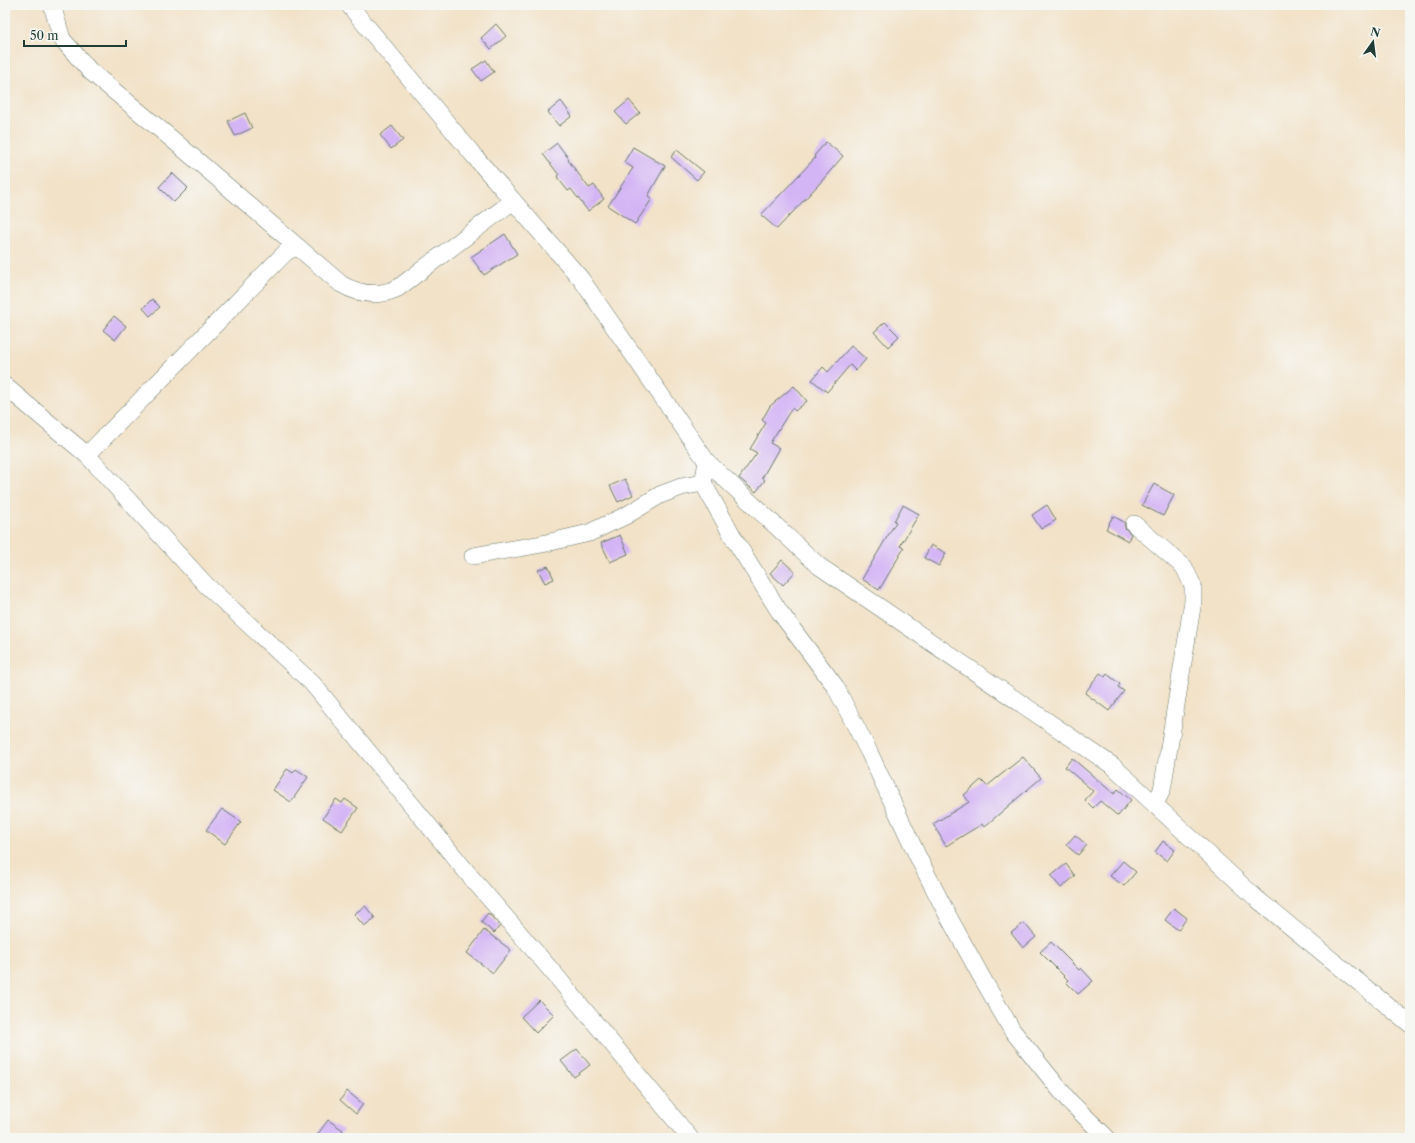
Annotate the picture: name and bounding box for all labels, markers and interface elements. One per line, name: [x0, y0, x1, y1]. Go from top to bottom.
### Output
scale bar: [24, 22, 126, 48]
north arrow: [1353, 22, 1393, 62]
text: N: [1369, 24, 1382, 40]
text: 50 m: [30, 28, 59, 43]

